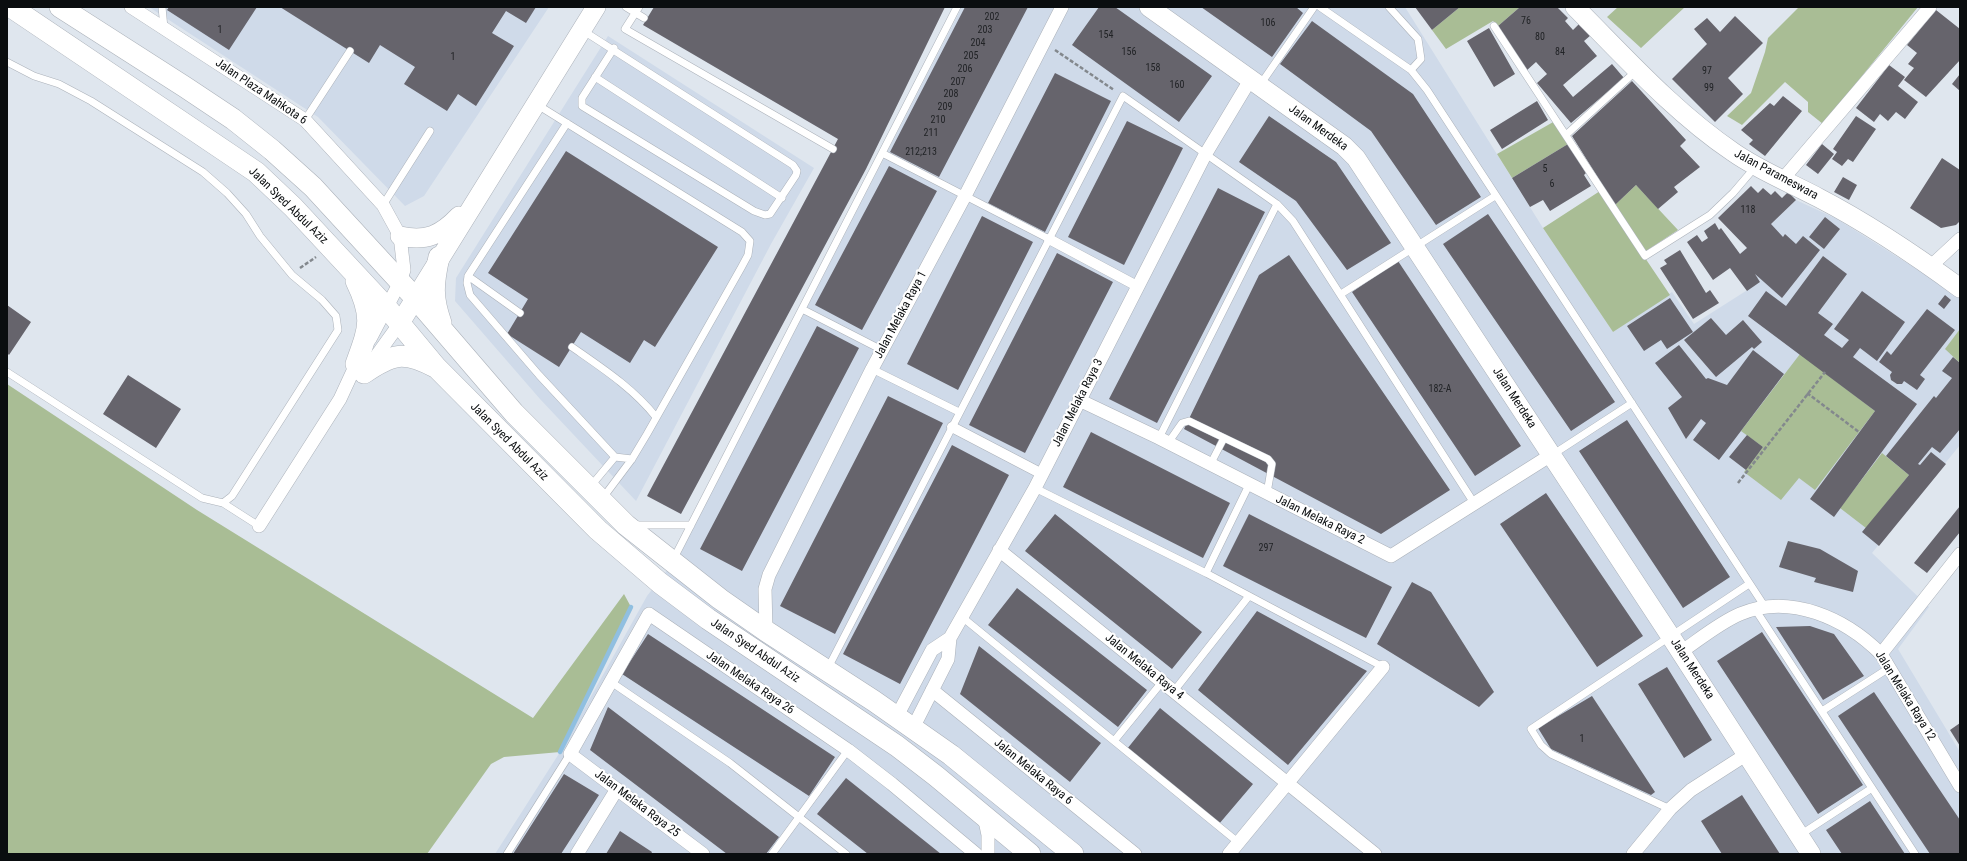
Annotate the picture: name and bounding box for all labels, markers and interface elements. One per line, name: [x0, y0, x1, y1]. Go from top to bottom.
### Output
house number: 202: [985, 11, 999, 23]
house number: 76: [1521, 15, 1531, 27]
house number: 106: [1261, 17, 1275, 29]
house number: 1: [218, 24, 222, 36]
house number: 203: [978, 24, 992, 36]
house number: 154: [1099, 29, 1113, 41]
house number: 80: [1535, 31, 1545, 43]
house number: 204: [971, 37, 985, 49]
house number: 156: [1122, 46, 1136, 58]
house number: 84: [1555, 46, 1565, 58]
house number: 205: [964, 50, 978, 62]
house number: 1: [451, 51, 455, 63]
street label: Jalan Plaza Mahkota 6: [212, 56, 310, 128]
house number: 158: [1146, 62, 1160, 74]
house number: 206: [958, 63, 972, 75]
house number: 97: [1702, 65, 1712, 77]
house number: 207: [951, 76, 965, 88]
house number: 160: [1170, 79, 1184, 91]
house number: 99: [1704, 82, 1714, 94]
house number: 208: [944, 88, 958, 100]
house number: 209: [938, 101, 952, 113]
street label: Jalan Merdeka: [1286, 102, 1350, 154]
house number: 210: [931, 114, 945, 126]
house number: 211: [924, 127, 938, 139]
house number: 212;213: [905, 146, 937, 158]
street label: Jalan Parameswara: [1732, 147, 1820, 203]
house number: 5: [1543, 163, 1547, 175]
street label: Jalan Syed Abdul Aziz: [245, 165, 331, 247]
house number: 6: [1550, 178, 1554, 190]
house number: 118: [1741, 204, 1755, 216]
street label: Jalan Melaka Raya 1: [872, 269, 930, 361]
street label: Jalan Melaka Raya 3: [1050, 356, 1106, 450]
street label: Jalan Merdeka: [1489, 365, 1539, 431]
house number: 182-A: [1428, 383, 1452, 395]
street label: Jalan Syed Abdul Aziz: [467, 400, 551, 484]
street label: Jalan Melaka Raya 2: [1273, 492, 1367, 548]
house number: 297: [1259, 542, 1273, 554]
street label: Jalan Syed Abdul Aziz: [708, 616, 802, 686]
street label: Jalan Melaka Raya 4: [1102, 631, 1186, 703]
street label: Jalan Merdeka: [1667, 636, 1717, 702]
street label: Jalan Melaka Raya 26: [703, 648, 797, 718]
street label: Jalan Melaka Raya 12: [1872, 649, 1938, 743]
house number: 1: [1580, 733, 1584, 745]
street label: Jalan Melaka Raya 6: [991, 736, 1075, 808]
street label: Jalan Melaka Raya 25: [592, 767, 682, 841]

